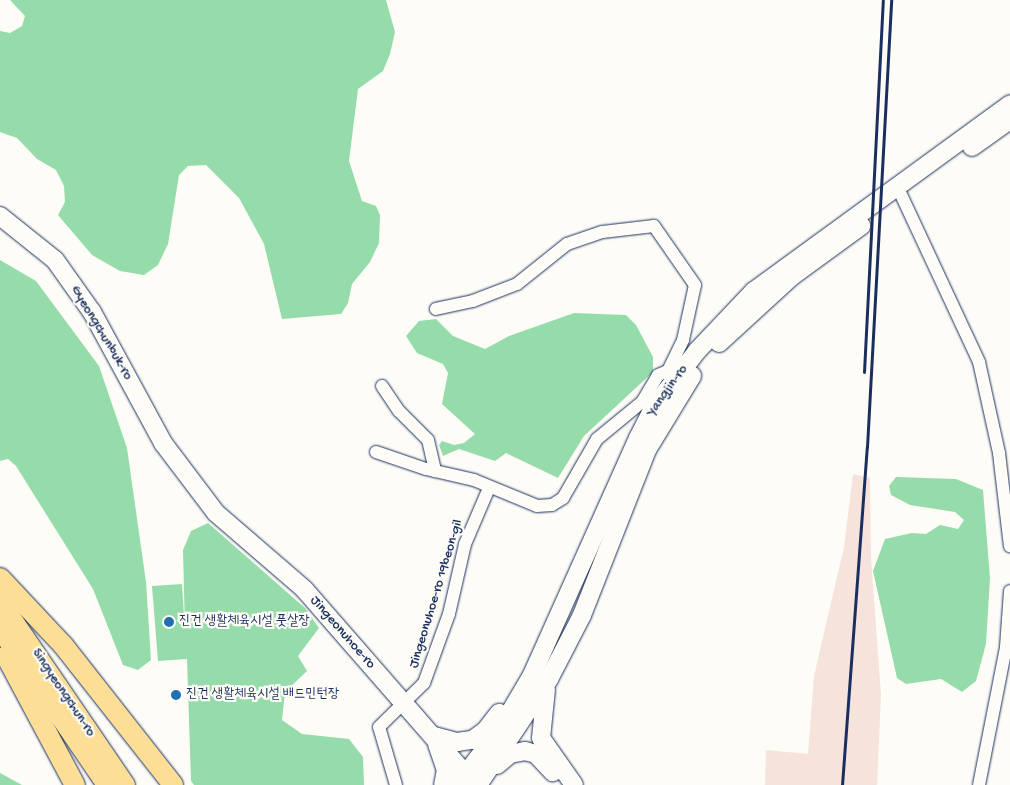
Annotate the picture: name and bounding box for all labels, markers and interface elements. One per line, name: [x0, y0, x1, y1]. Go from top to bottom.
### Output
street label: Gyeongchunbuk-ro: [66, 283, 136, 383]
street label: Yangjin-ro: [644, 362, 692, 420]
street label: Jingeonuhoe-ro 19beon-gil: [406, 518, 468, 670]
street label: Jingeonuhoe-ro: [306, 593, 378, 673]
place label: 진건 생활체육시설 풋살장: [179, 614, 310, 630]
marker: 진건 생활체육시설 풋살장: [163, 616, 175, 628]
street label: Singyeongchun-ro: [27, 646, 99, 740]
place label: 진건 생활체육시설 배드민턴장: [186, 687, 339, 703]
marker: 진건 생활체육시설 배드민턴장: [170, 689, 182, 701]

